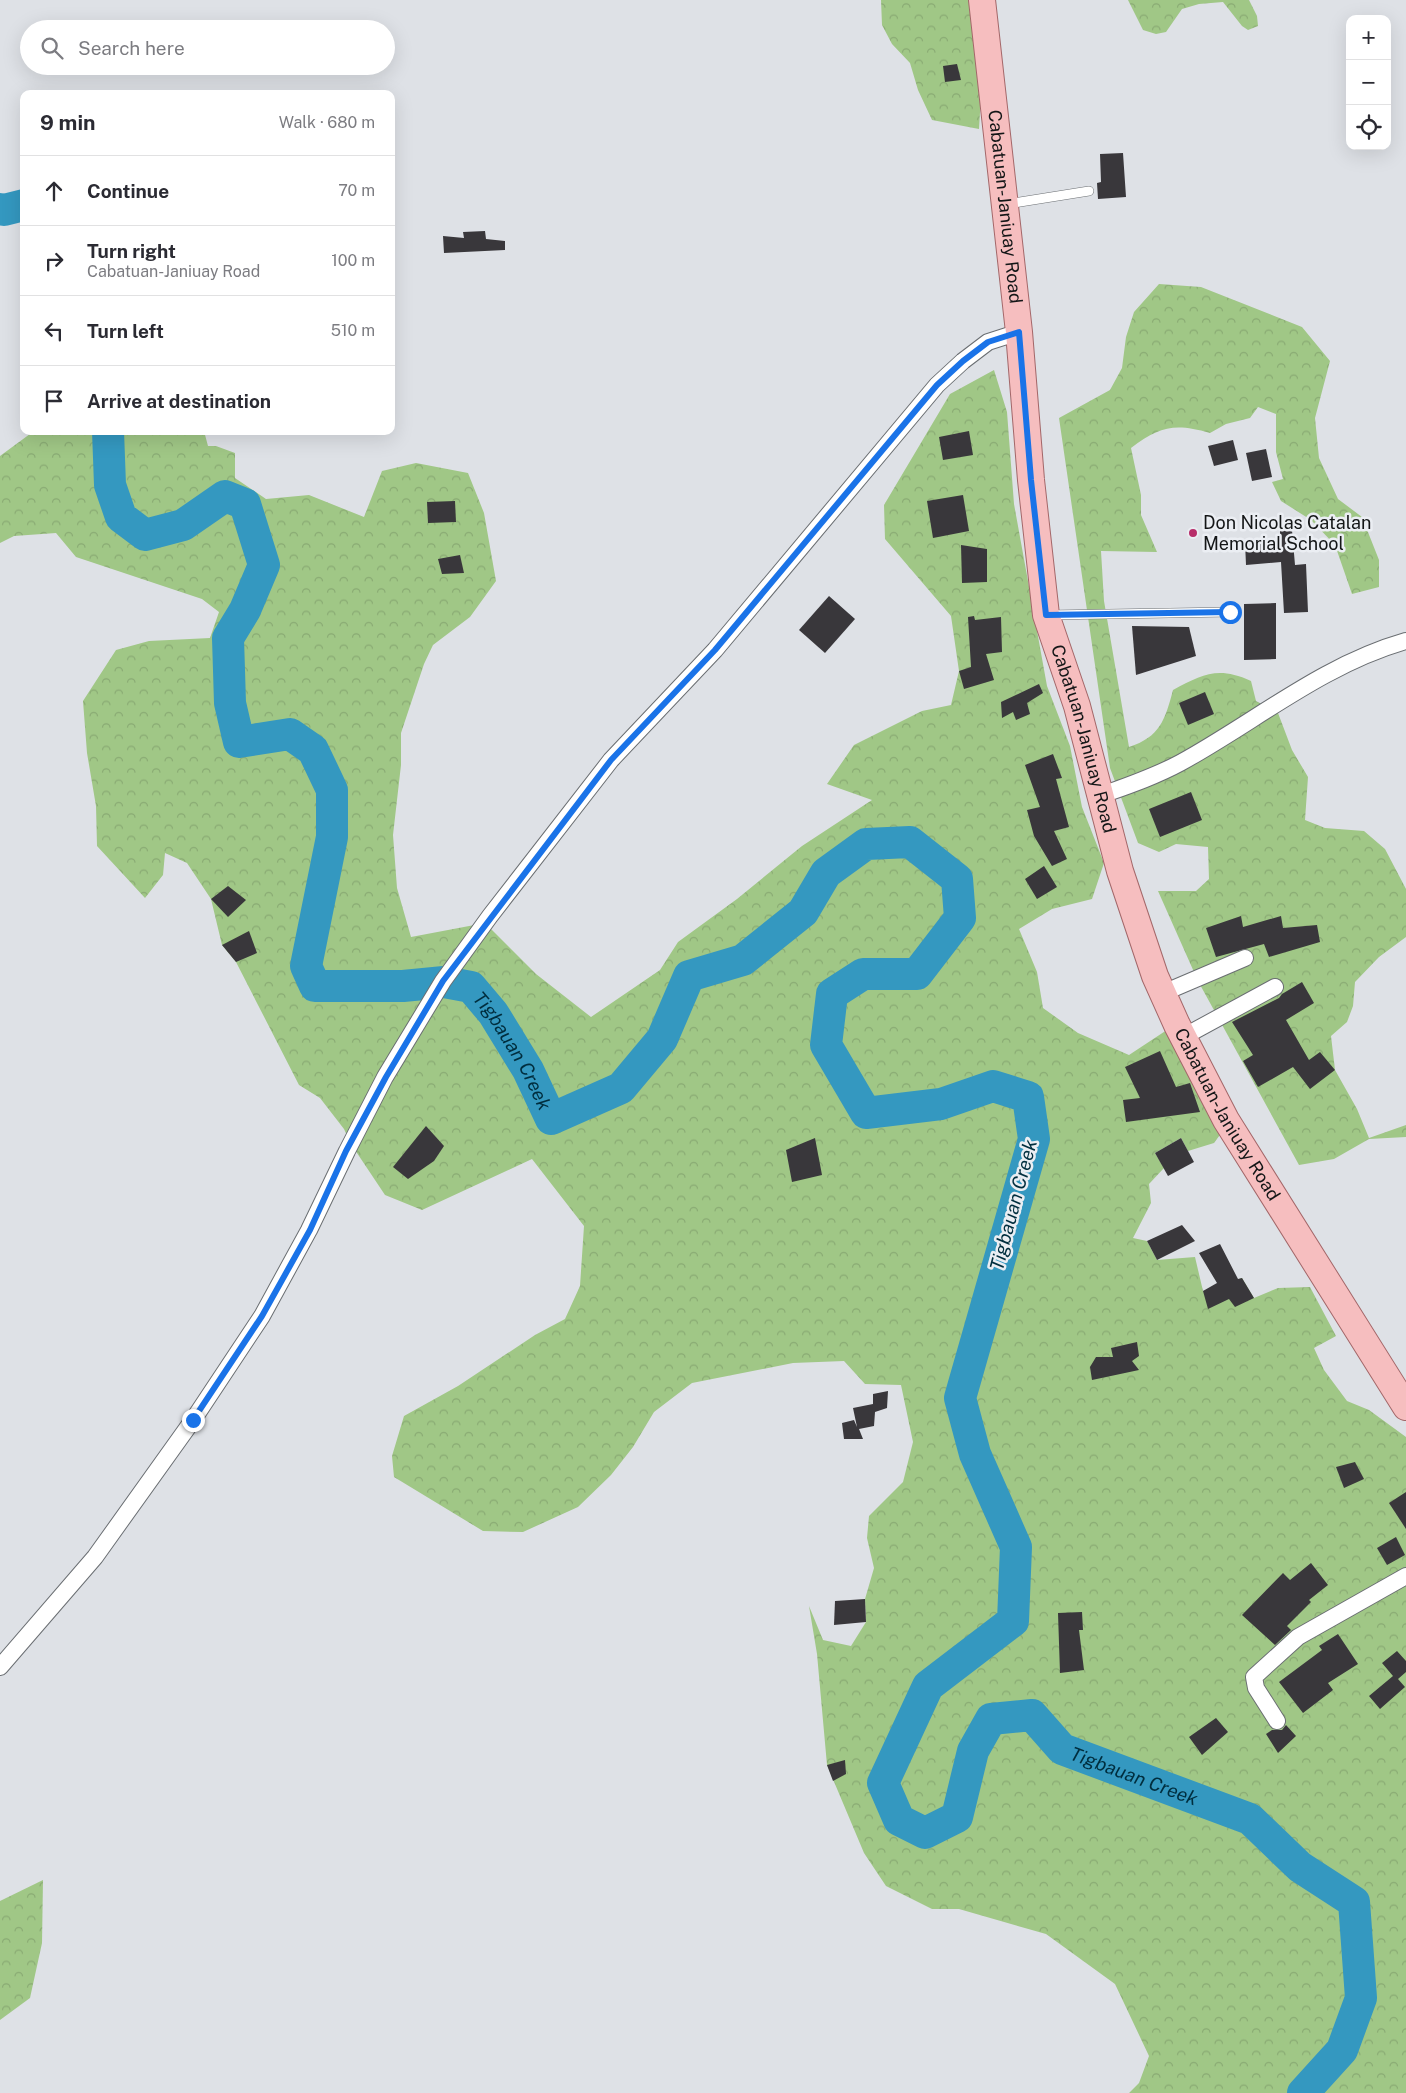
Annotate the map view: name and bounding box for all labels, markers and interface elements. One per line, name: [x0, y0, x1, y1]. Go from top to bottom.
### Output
map controls: [1346, 15, 1391, 150]
button: +: [1346, 15, 1391, 60]
search box: [20, 20, 395, 75]
icon: search: [38, 34, 66, 62]
text: Search here: [78, 37, 185, 59]
button: −: [1346, 60, 1391, 105]
button: locate: [1346, 105, 1391, 150]
street label: Cabatuan-Janiuay Road: [984, 109, 1027, 305]
text: 9 min: [40, 110, 96, 135]
text: Walk · 680 m: [279, 113, 375, 132]
icon: ahead: [40, 177, 68, 205]
text: Continue: [87, 180, 169, 202]
text: 70 m: [338, 181, 375, 200]
text: Turn right: [87, 240, 176, 262]
icon: right: [40, 247, 68, 275]
text: 100 m: [331, 251, 375, 270]
text: Cabatuan-Janiuay Road: [87, 262, 260, 281]
icon: left: [40, 317, 68, 345]
text: Turn left: [87, 320, 164, 342]
text: 510 m: [331, 321, 375, 340]
icon: arrive: [40, 387, 68, 415]
text: Arrive at destination: [87, 390, 271, 412]
place label: Don Nicolas Catalan Memorial School: [1203, 512, 1371, 554]
marker: Don Nicolas Catalan Memorial School: [1187, 527, 1199, 539]
route start: [1219, 601, 1242, 624]
street label: Cabatuan-Janiuay Road: [1047, 642, 1121, 835]
water label: Tigbauan Creek: [469, 987, 556, 1114]
street label: Cabatuan-Janiuay Road: [1170, 1024, 1285, 1204]
water label: Tigbauan Creek: [985, 1137, 1041, 1273]
route end: [182, 1409, 205, 1432]
water label: Tigbauan Creek: [1067, 1742, 1202, 1810]

